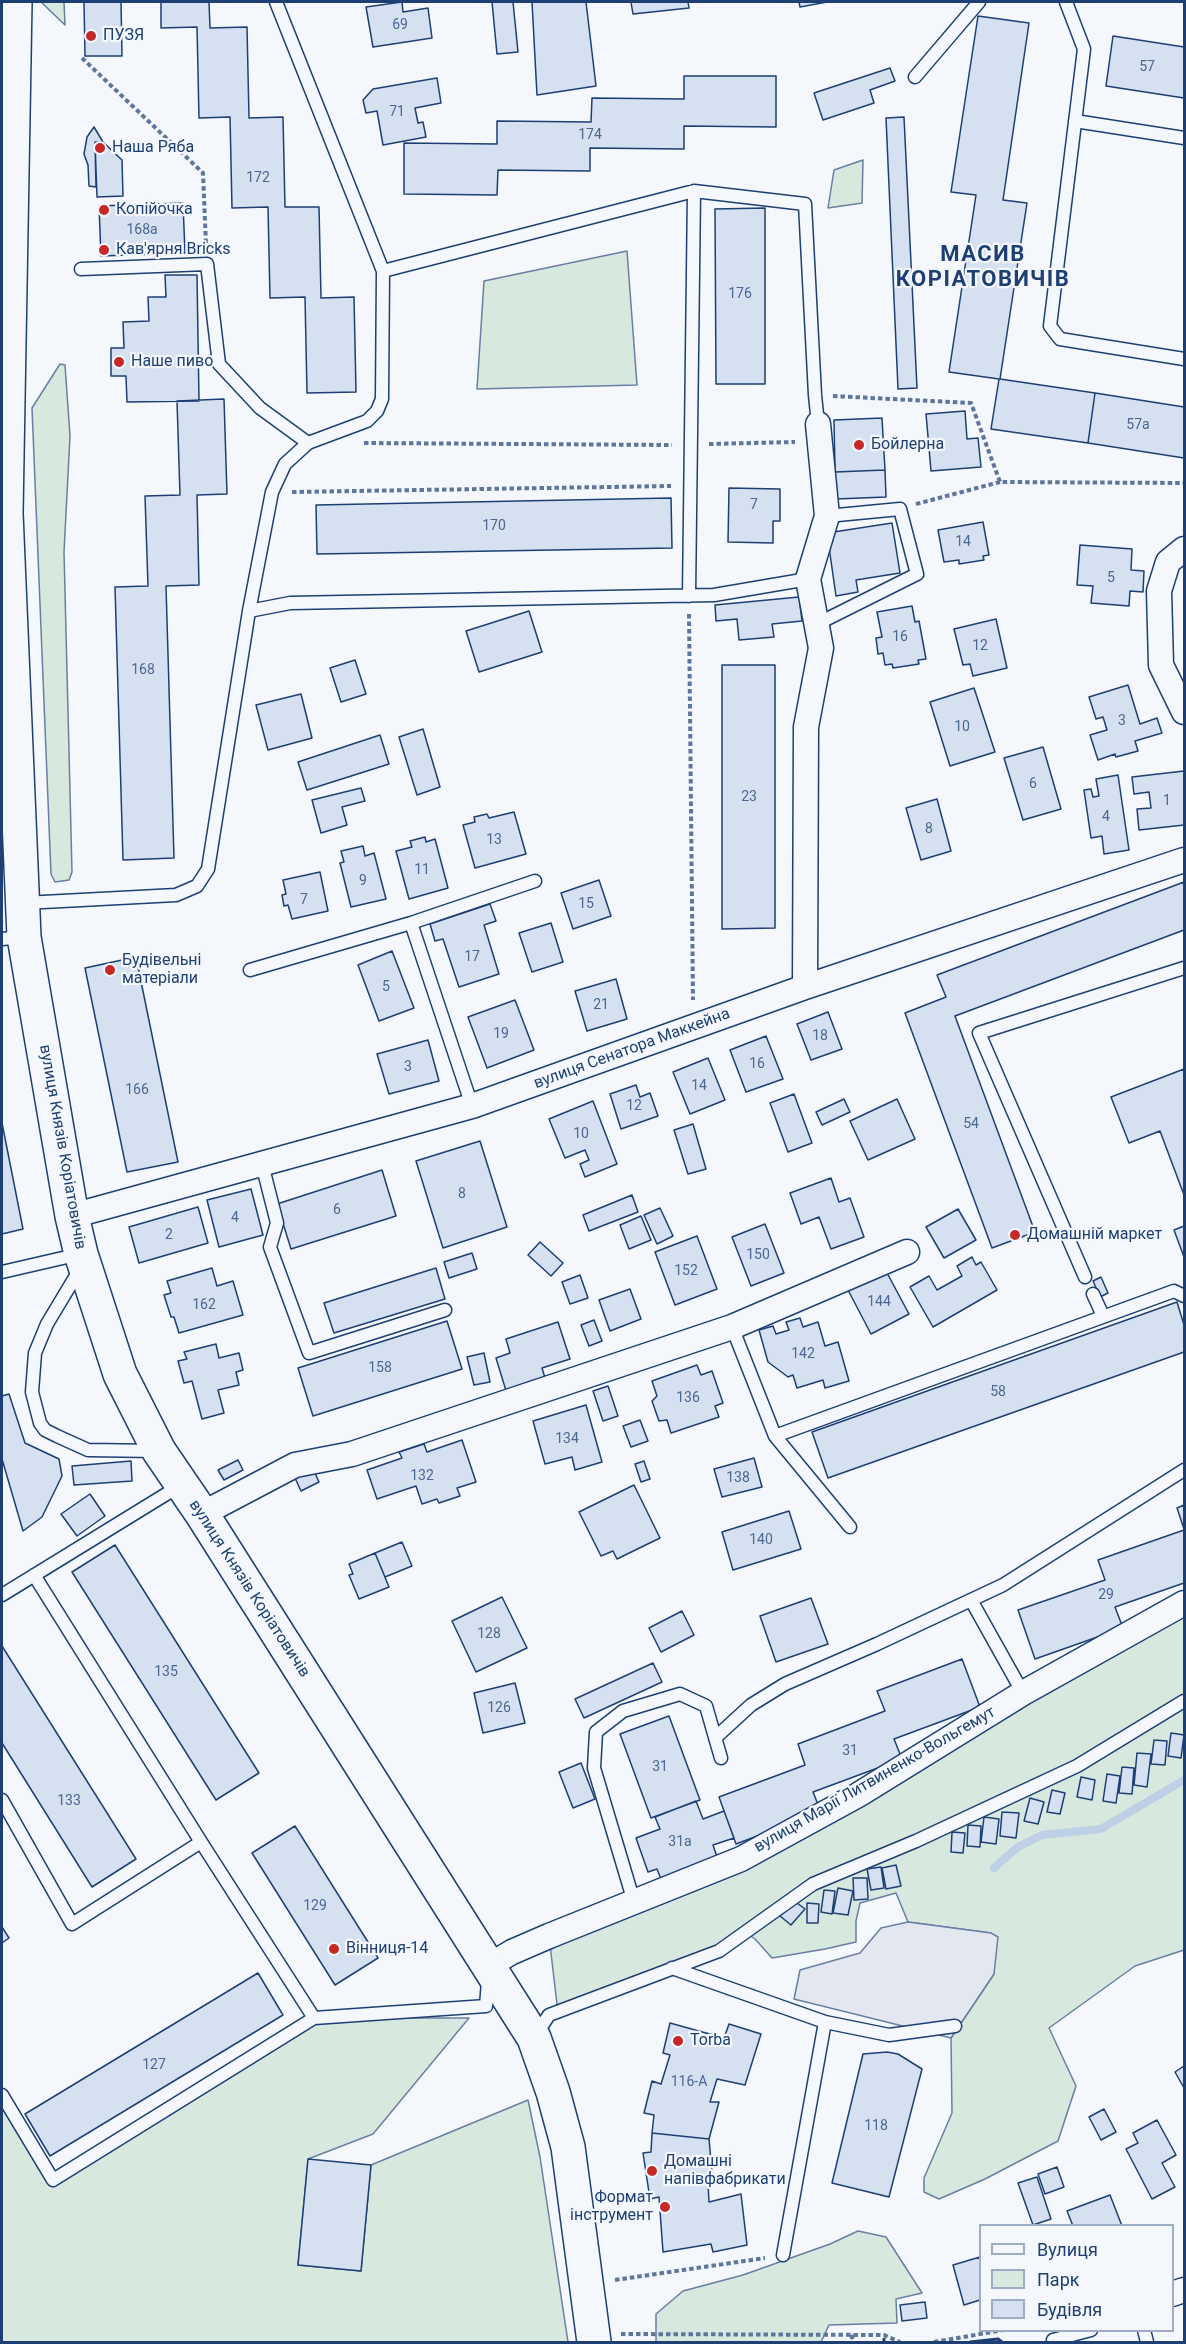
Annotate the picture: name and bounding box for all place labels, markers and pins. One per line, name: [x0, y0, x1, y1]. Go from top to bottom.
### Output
place label: ПУЗЯ: [103, 26, 144, 46]
marker: ПУЗЯ: [84, 29, 98, 43]
place label: Наша Ряба: [112, 138, 194, 158]
marker: Наша Ряба: [93, 141, 107, 155]
place label: Копійочка: [116, 200, 193, 220]
marker: Копійочка: [97, 203, 111, 217]
place label: Кав'ярня Bricks: [116, 240, 231, 260]
marker: Кав'ярня Bricks: [97, 243, 111, 257]
place label: Наше пиво: [131, 352, 213, 372]
marker: Наше пиво: [112, 355, 126, 369]
place label: Бойлерна: [871, 435, 944, 455]
marker: Бойлерна: [852, 438, 866, 452]
place label: Будівельні матеріали: [122, 951, 201, 989]
marker: Будівельні матеріали: [103, 963, 117, 977]
place label: Домашній маркет: [1027, 1225, 1162, 1245]
marker: Домашній маркет: [1008, 1228, 1022, 1242]
place label: Вінниця-14: [346, 1939, 428, 1959]
marker: Вінниця-14: [327, 1942, 341, 1956]
place label: Torba: [690, 2031, 731, 2051]
marker: Torba: [671, 2034, 685, 2048]
place label: Домашні напівфабрикати: [664, 2152, 786, 2190]
marker: Домашні напівфабрикати: [645, 2164, 659, 2178]
place label: Формат інструмент: [570, 2188, 653, 2226]
marker: Формат інструмент: [658, 2200, 672, 2214]

